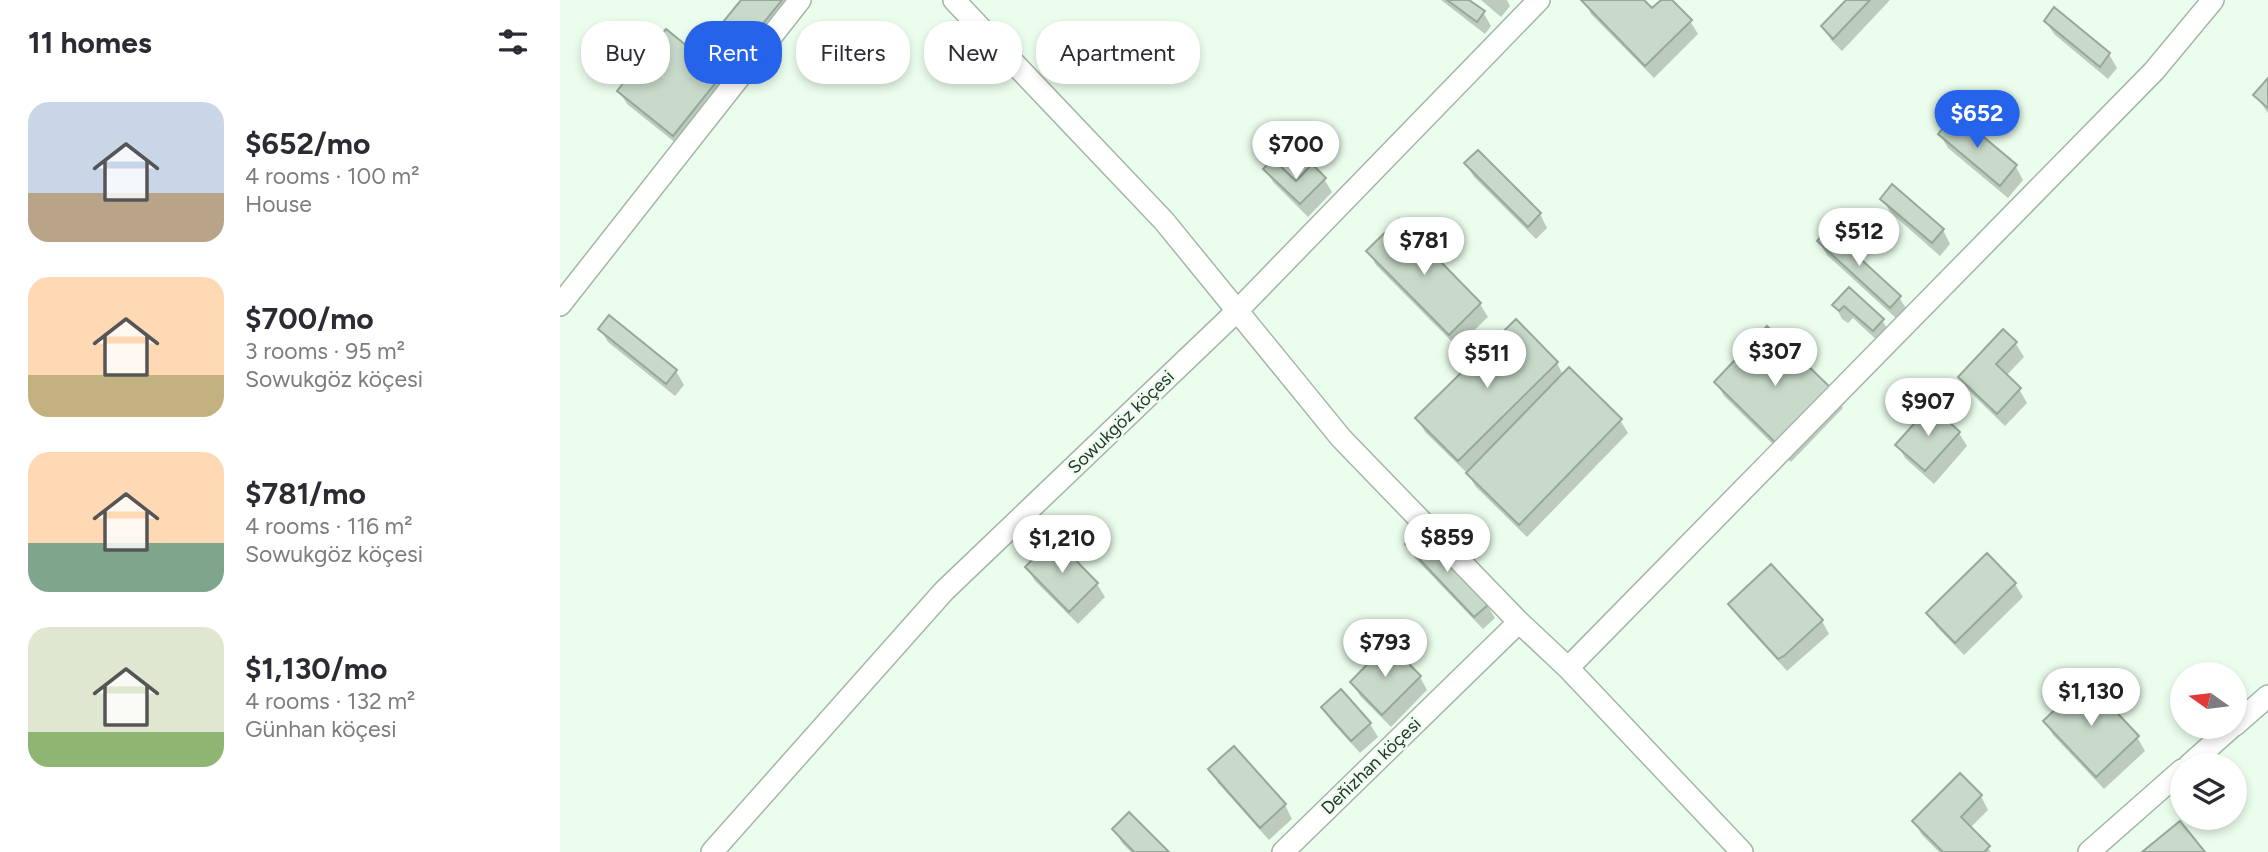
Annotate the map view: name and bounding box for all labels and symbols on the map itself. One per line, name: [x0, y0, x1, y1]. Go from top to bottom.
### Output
pin: $652: [1936, 90, 2018, 150]
pin: $700: [1255, 122, 1337, 181]
pin: $512: [1818, 208, 1900, 268]
pin: $781: [1383, 218, 1465, 277]
pin: $307: [1734, 328, 1816, 388]
pin: $511: [1446, 330, 1528, 390]
street label: Sowukgöz köçesi: [1063, 366, 1179, 478]
pin: $907: [1887, 378, 1969, 438]
pin: $859: [1406, 514, 1488, 574]
pin: $1,210: [1005, 516, 1119, 575]
pin: $793: [1344, 620, 1426, 679]
north arrow: [2170, 662, 2247, 738]
pin: $1,130: [2034, 668, 2148, 728]
street label: Deňizhan köçesi: [1317, 713, 1425, 819]

